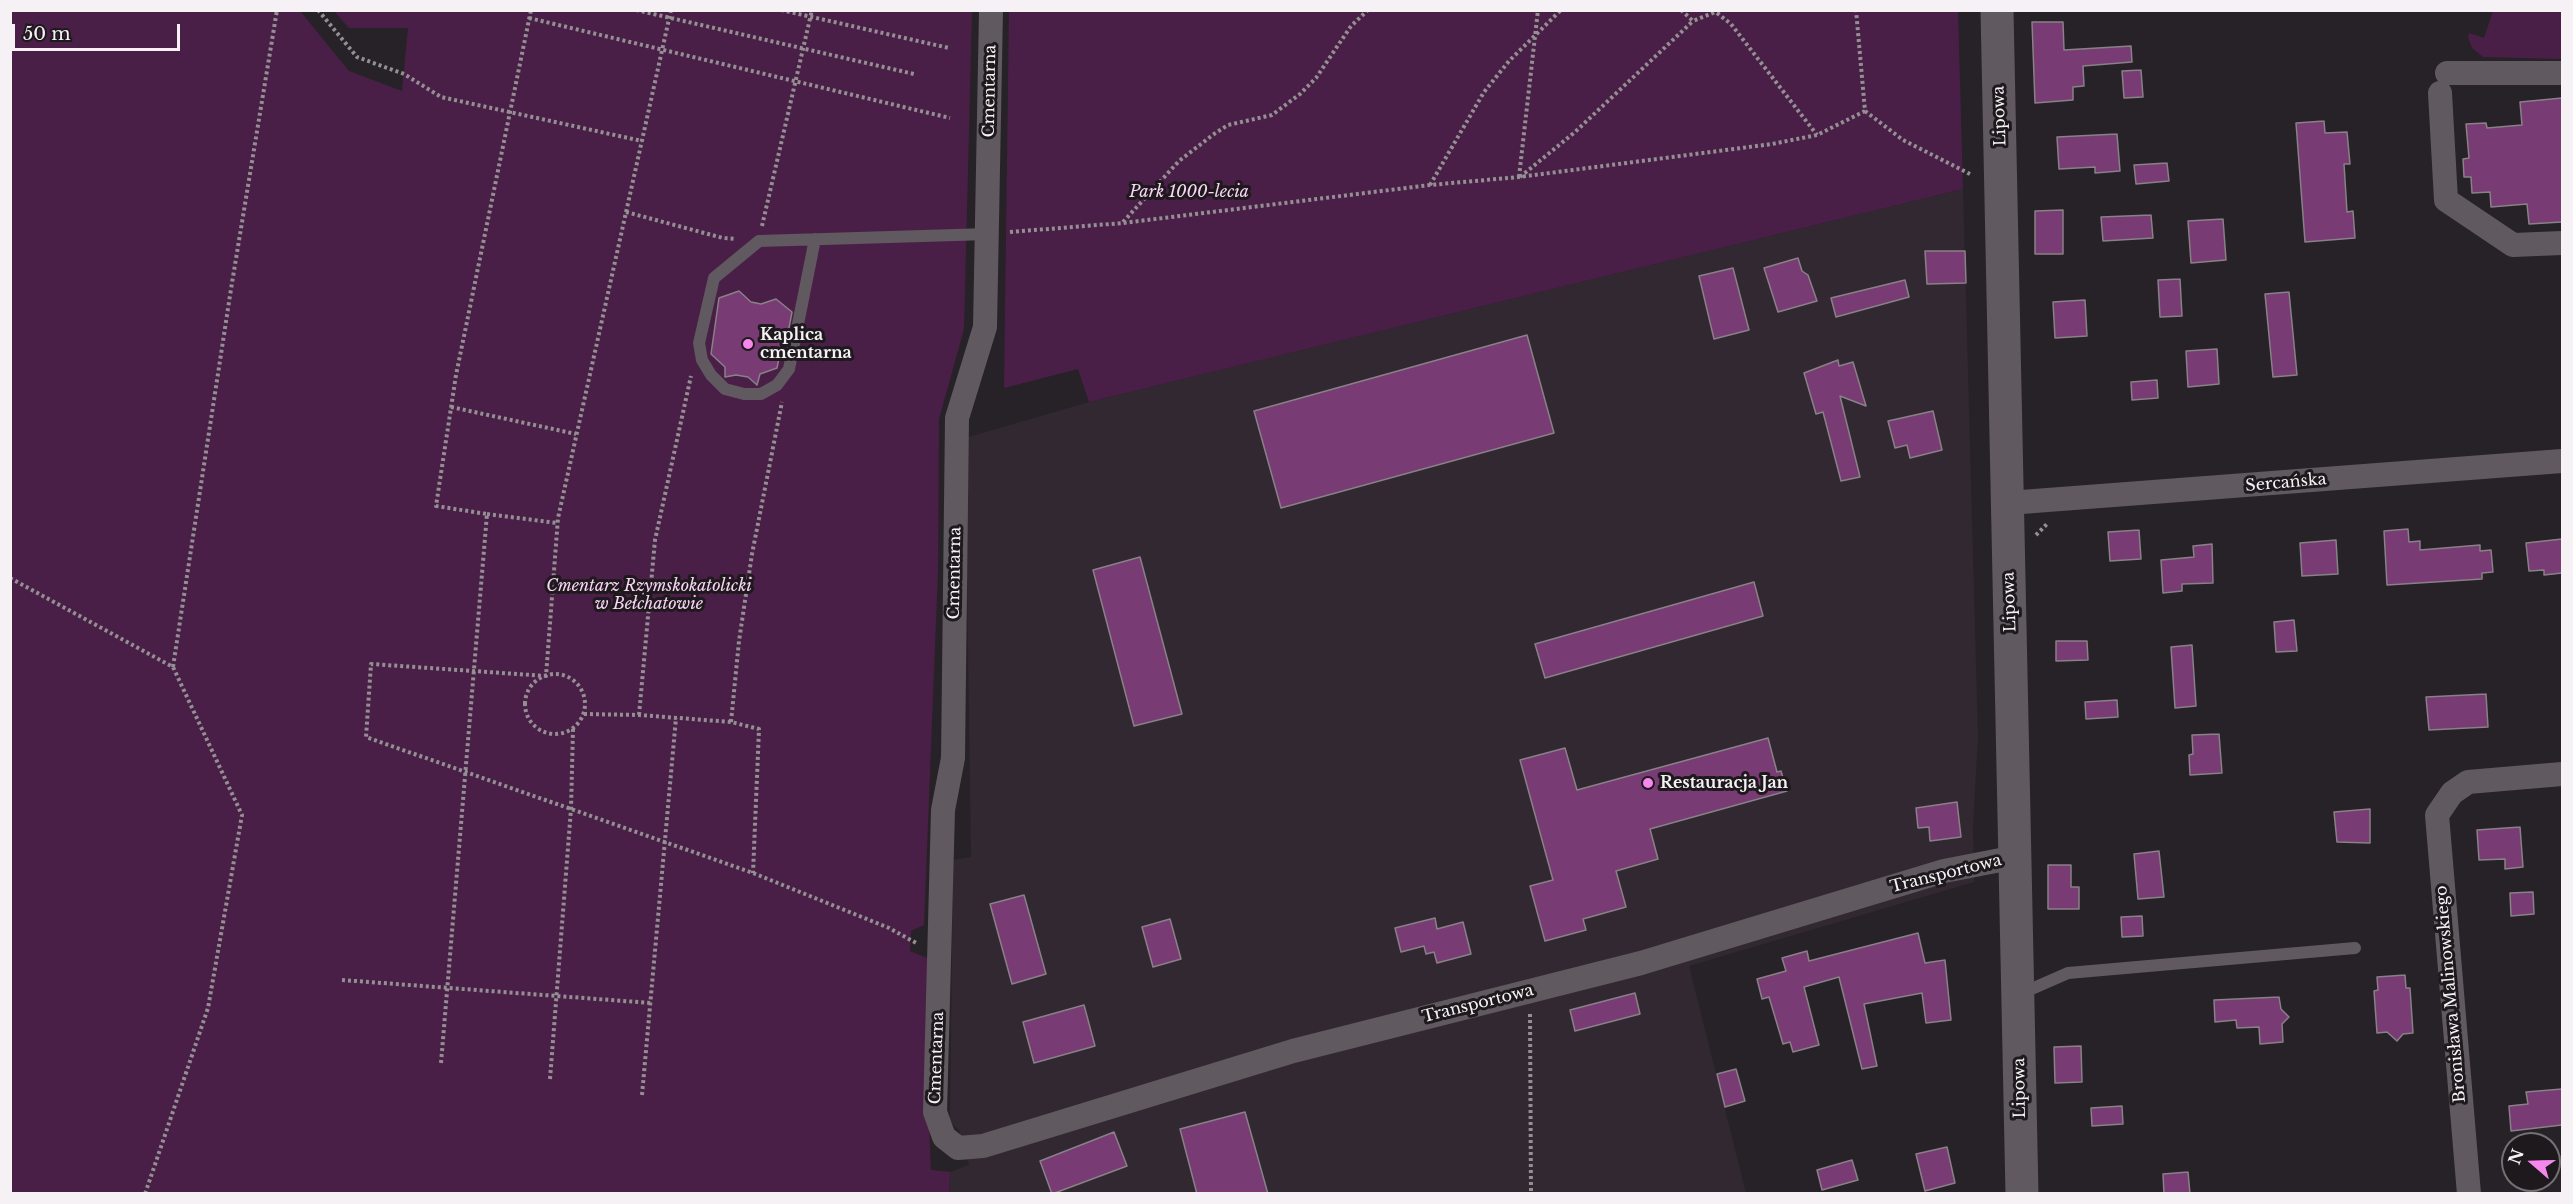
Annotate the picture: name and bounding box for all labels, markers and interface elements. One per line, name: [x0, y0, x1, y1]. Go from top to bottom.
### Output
scale bar: [15, 12, 183, 50]
text: 50 m: [23, 23, 71, 45]
street label: Cmentarna: [980, 45, 1000, 137]
street label: Lipowa: [1989, 85, 2011, 147]
park label: Park 1000-lecia: [1129, 182, 1249, 202]
place label: Kaplica cmentarna: [760, 325, 852, 363]
marker: Kaplica cmentarna: [741, 337, 755, 351]
street label: Sercańska: [2245, 470, 2327, 496]
street label: Cmentarna: [945, 527, 965, 619]
street label: Lipowa: [1999, 571, 2021, 633]
park label: Cmentarz Rzymskokatolicki w Bełchatowie: [546, 576, 752, 614]
place label: Restauracja Jan: [1660, 773, 1788, 793]
marker: Restauracja Jan: [1641, 776, 1655, 790]
street label: Transportowa: [1888, 851, 2004, 897]
street label: Bronisława Malinowskiego: [2432, 885, 2470, 1103]
street label: Transportowa: [1420, 981, 1536, 1027]
street label: Cmentarna: [926, 1011, 948, 1105]
street label: Lipowa: [2010, 1058, 2030, 1118]
north arrow: [2501, 1132, 2561, 1192]
text: N: [2504, 1146, 2528, 1167]

